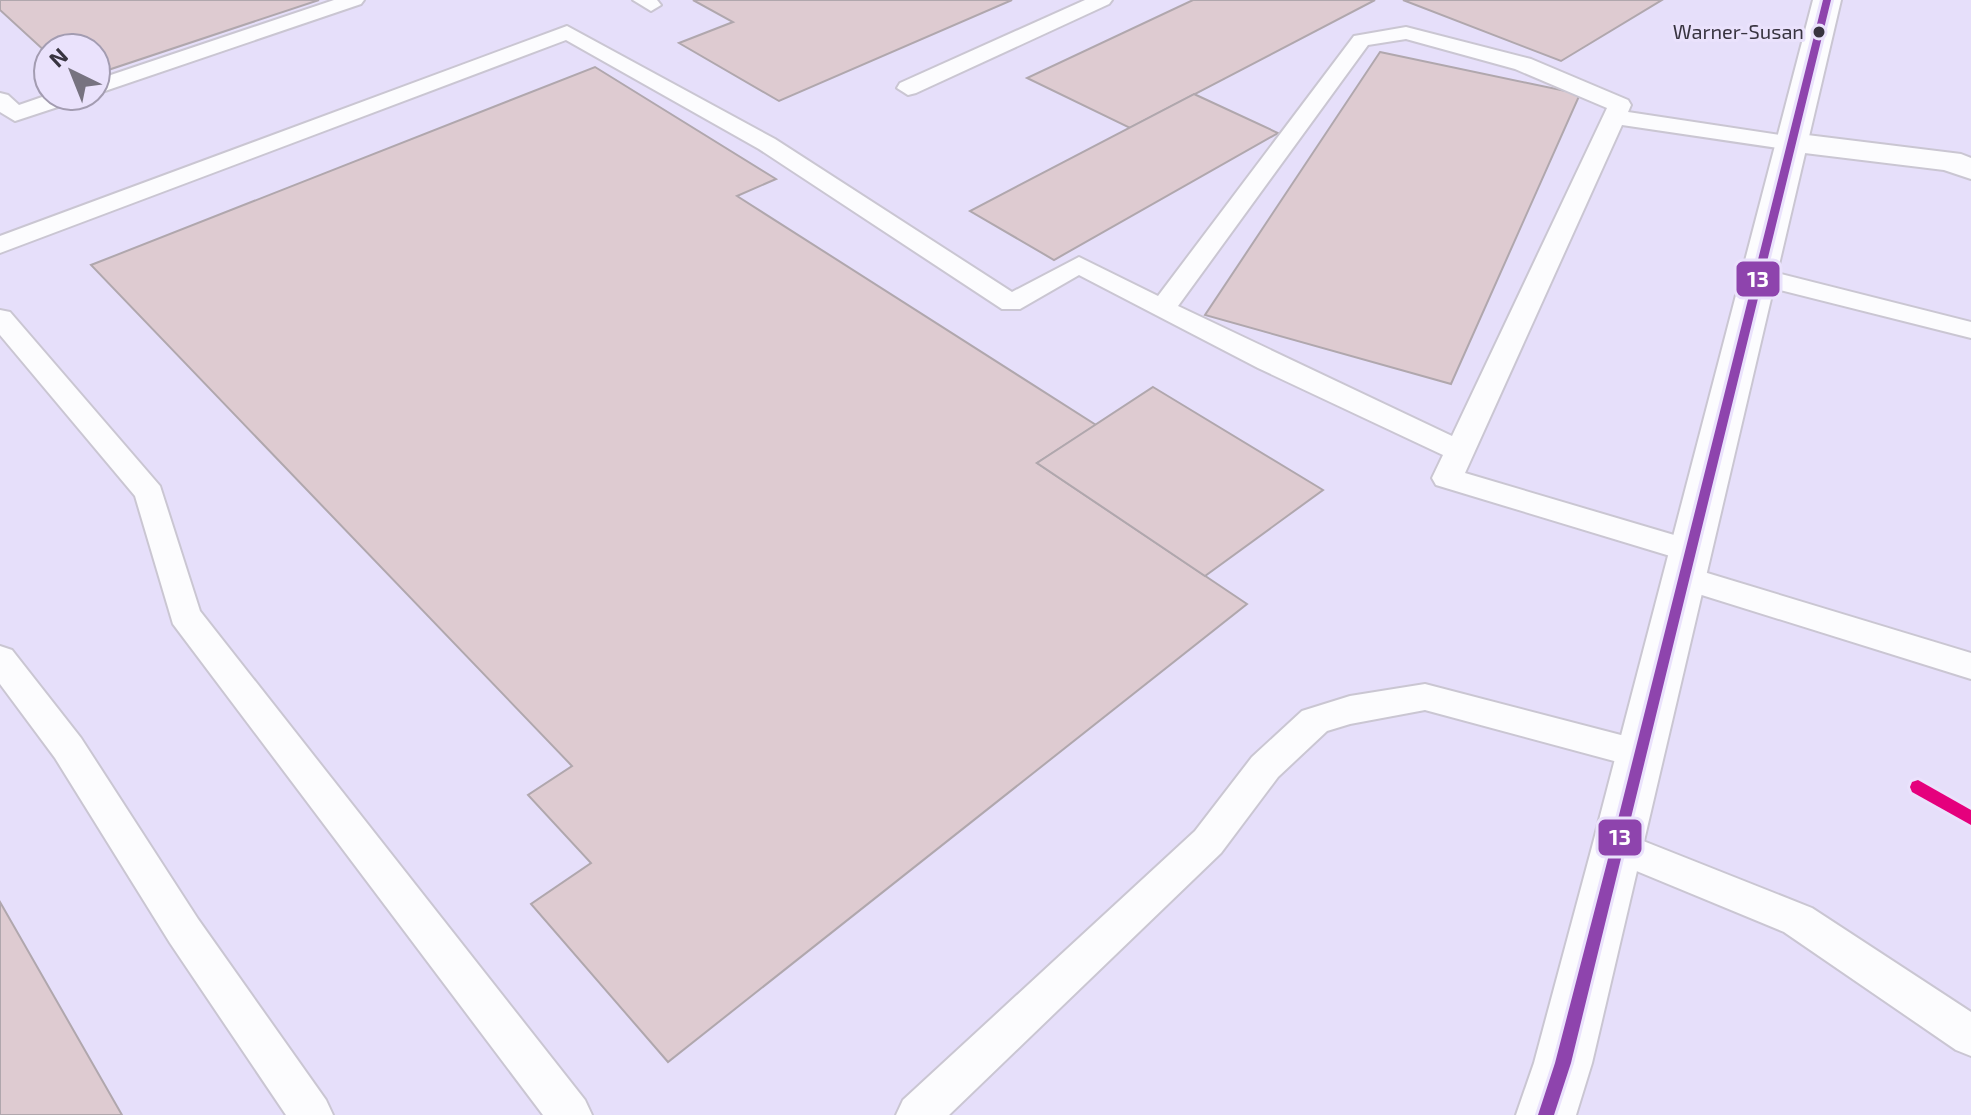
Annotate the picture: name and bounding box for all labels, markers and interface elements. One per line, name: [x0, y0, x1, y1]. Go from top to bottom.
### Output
place label: Warner-Susan: [1673, 19, 1804, 43]
marker: Warner-Susan: [1811, 24, 1827, 40]
north arrow: [32, 32, 112, 112]
text: N: [43, 42, 72, 72]
line badge: 13: [1735, 260, 1781, 298]
text: 13: [1747, 265, 1769, 291]
line badge: 13: [1597, 818, 1643, 857]
text: 13: [1609, 823, 1631, 849]

